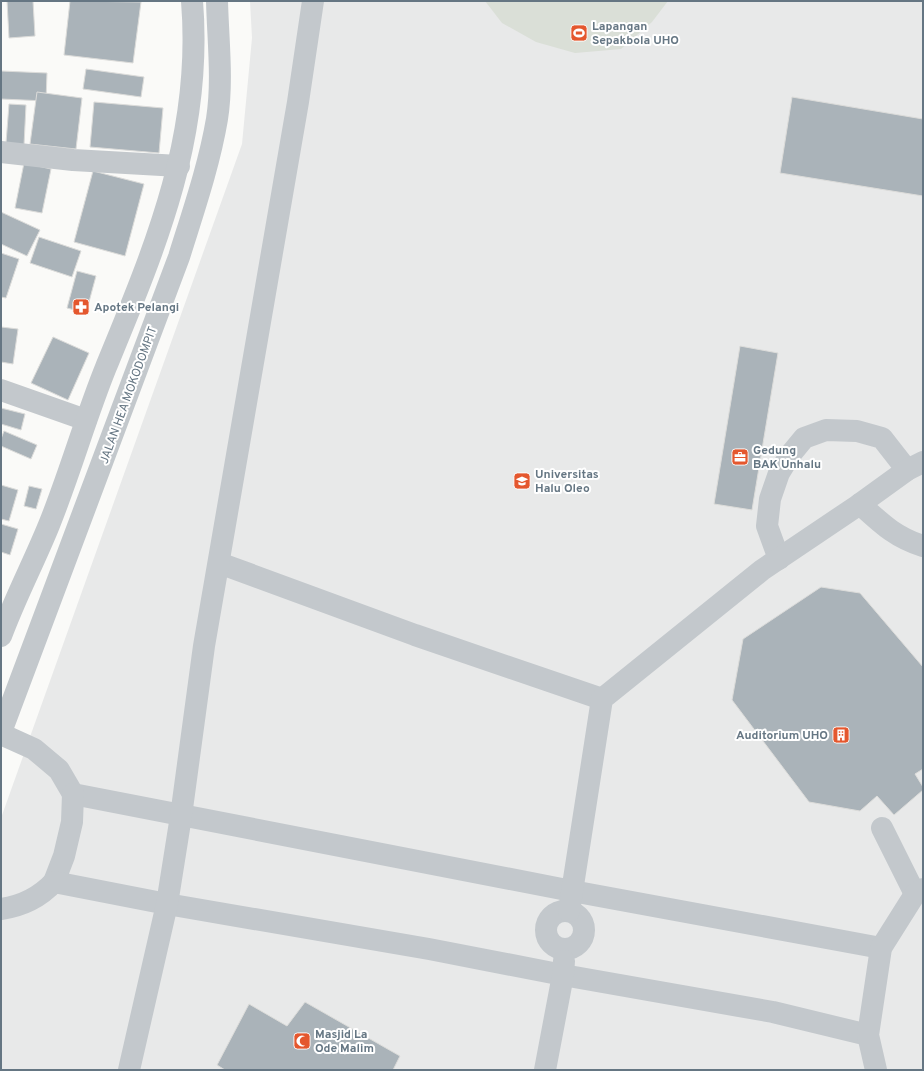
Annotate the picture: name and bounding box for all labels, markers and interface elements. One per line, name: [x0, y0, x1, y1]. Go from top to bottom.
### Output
place label: Lapangan Sepakbola UHO: [592, 19, 679, 49]
sports icon: Lapangan Sepakbola UHO: [569, 23, 589, 43]
pharmacy icon: Apotek Pelangi: [71, 297, 91, 317]
place label: Apotek Pelangi: [94, 300, 179, 316]
street label: JALAN HEA MOKODOMPIT: [97, 324, 161, 466]
place label: Gedung BAK Unhalu: [753, 443, 821, 473]
office icon: Gedung BAK Unhalu: [730, 447, 750, 467]
place label: Universitas Halu Oleo: [535, 467, 599, 497]
school or university icon: Universitas Halu Oleo: [512, 471, 532, 491]
building icon: Auditorium UHO: [831, 725, 851, 745]
place label: Auditorium UHO: [736, 728, 828, 744]
place label: Masjid La Ode Malim: [315, 1027, 374, 1057]
mosque icon: Masjid La Ode Malim: [292, 1031, 312, 1051]

